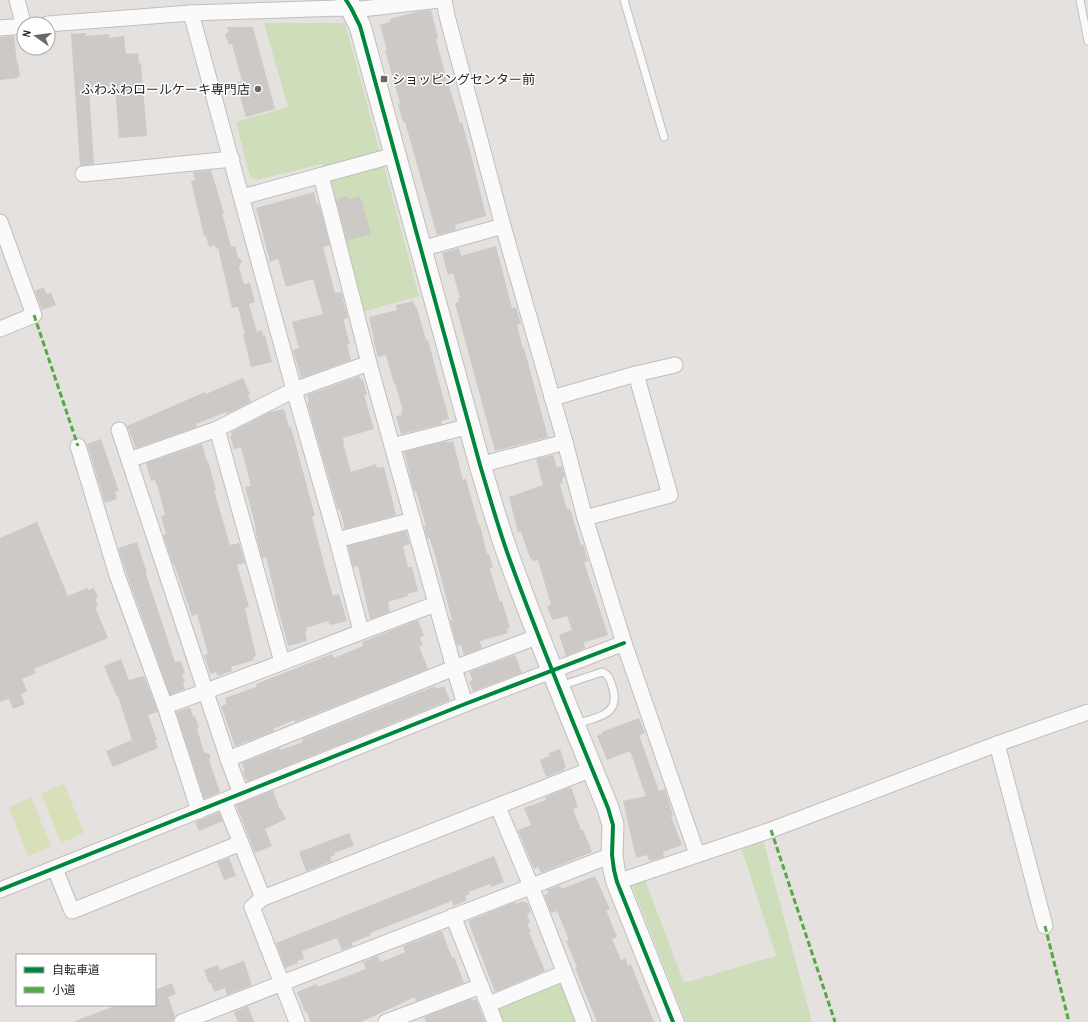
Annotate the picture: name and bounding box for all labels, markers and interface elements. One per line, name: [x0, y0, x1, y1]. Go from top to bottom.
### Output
north arrow: [16, 16, 56, 56]
text: N: [19, 29, 34, 38]
place label: ショッピングセンター前: [392, 71, 535, 88]
marker: ショッピングセンター前: [379, 74, 389, 84]
place label: ふわふわロールケーキ専門店: [81, 81, 250, 98]
marker: ふわふわロールケーキ専門店: [253, 84, 263, 94]
legend: [16, 954, 156, 1006]
text: 自転車道: [52, 962, 100, 978]
text: 小道: [52, 982, 76, 998]

